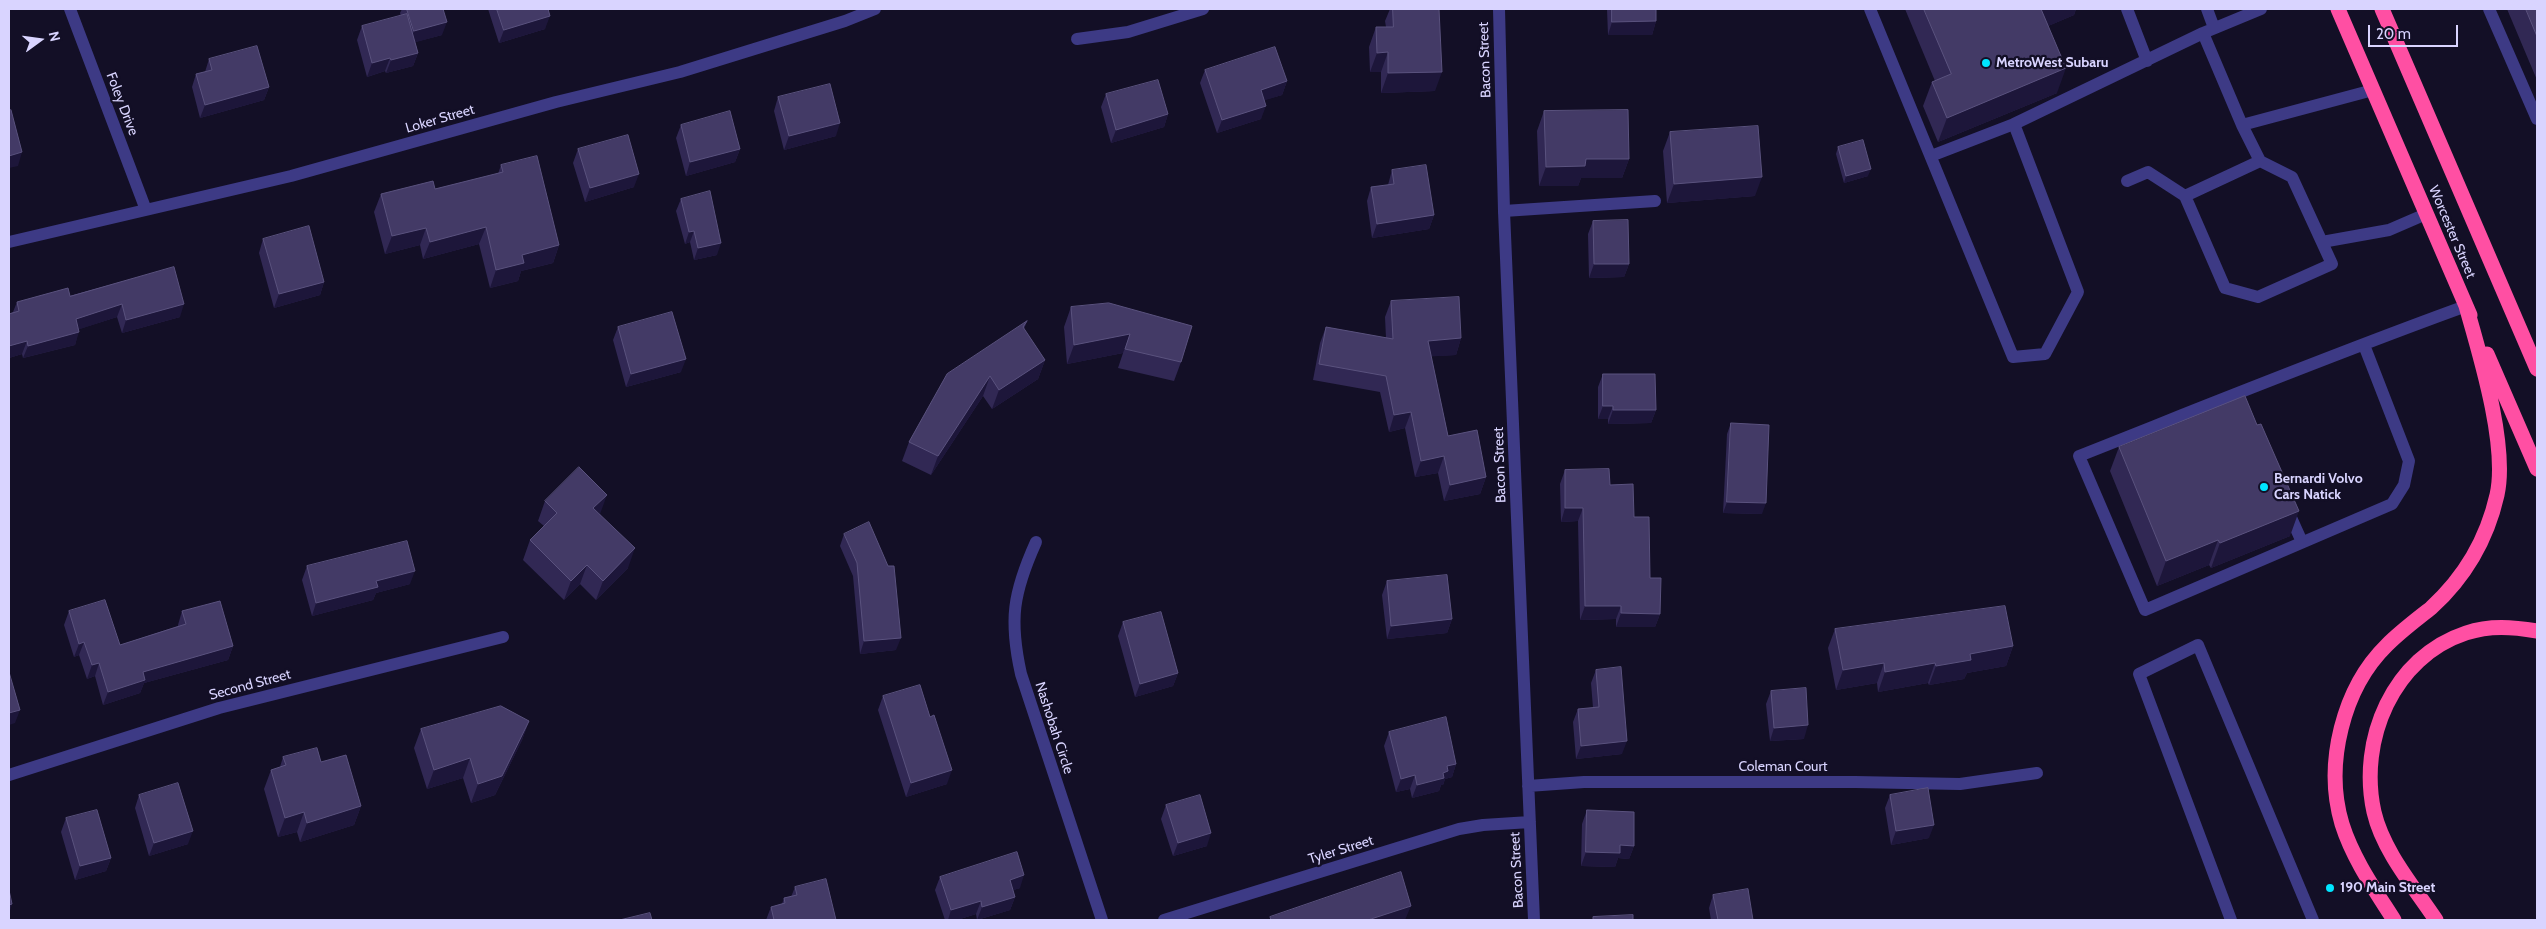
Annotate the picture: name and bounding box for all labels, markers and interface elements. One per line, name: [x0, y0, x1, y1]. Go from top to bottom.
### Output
north arrow: [15, 15, 65, 65]
scale bar: [2371, 15, 2461, 47]
street label: Bacon Street: [1475, 22, 1495, 98]
text: 20 m: [2376, 25, 2411, 43]
text: N: [45, 29, 64, 43]
place label: MetroWest Subaru: [1996, 55, 2108, 71]
marker: MetroWest Subaru: [1980, 57, 1992, 69]
street label: Foley Drive: [102, 70, 142, 138]
street label: Loker Street: [403, 101, 477, 137]
street label: Worcester Street: [2425, 183, 2479, 281]
street label: Bacon Street: [1490, 427, 1510, 503]
place label: Bernardi Volvo Cars Natick: [2274, 471, 2363, 504]
marker: Bernardi Volvo Cars Natick: [2258, 481, 2270, 493]
street label: Second Street: [207, 666, 293, 704]
street label: Nashobah Circle: [1031, 680, 1077, 776]
street label: Coleman Court: [1738, 759, 1828, 775]
street label: Tyler Street: [1306, 832, 1376, 868]
street label: Bacon Street: [1507, 832, 1527, 908]
place label: 190 Main Street: [2340, 880, 2435, 896]
marker: 190 Main Street: [2324, 882, 2336, 894]

